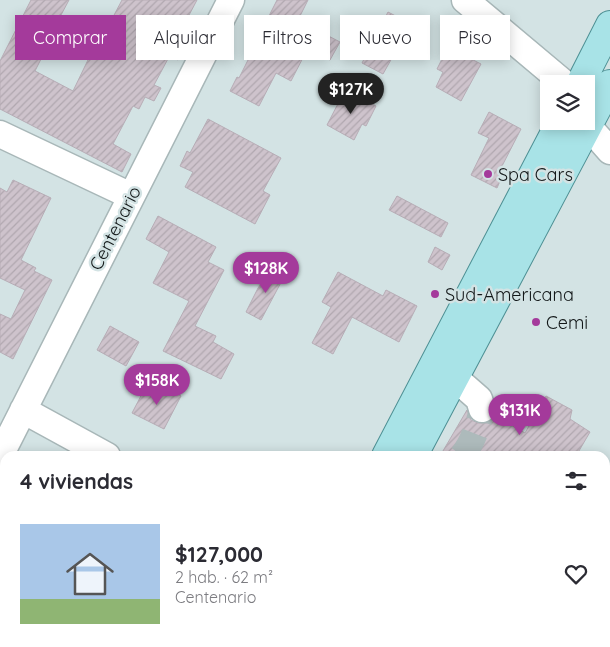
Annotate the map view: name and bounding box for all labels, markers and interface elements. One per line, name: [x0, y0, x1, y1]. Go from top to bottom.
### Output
chip: Comprar: [15, 15, 126, 60]
chip: Alquilar: [136, 15, 234, 60]
chip: Filtros: [244, 15, 330, 60]
chip: Nuevo: [340, 15, 430, 60]
chip: Piso: [440, 15, 510, 60]
pin: $127K: [316, 72, 386, 115]
map controls: [540, 75, 595, 130]
button: layers: [540, 75, 595, 130]
text: $127K: [329, 79, 373, 99]
place label: Spa Cars: [498, 163, 573, 186]
marker: Spa Cars: [482, 168, 494, 180]
street label: Centenario: [84, 182, 146, 274]
pin: $128K: [231, 252, 301, 294]
text: $128K: [244, 258, 288, 278]
place label: Sud-Americana: [445, 283, 574, 306]
marker: Sud-Americana: [429, 288, 441, 300]
place label: Cemi: [546, 311, 588, 334]
marker: Cemi: [530, 316, 542, 328]
pin: $158K: [122, 364, 192, 406]
text: $158K: [135, 370, 179, 390]
pin: $131K: [485, 394, 555, 436]
text: $131K: [499, 400, 541, 420]
icon: filters: [562, 467, 590, 495]
text: 4 viviendas: [20, 468, 133, 494]
text: $127,000: [175, 541, 263, 567]
icon: home: [60, 544, 120, 604]
icon: heart: [562, 560, 590, 588]
text: 2 hab. · 62 m²: [175, 567, 273, 587]
text: Centenario: [175, 587, 256, 607]

